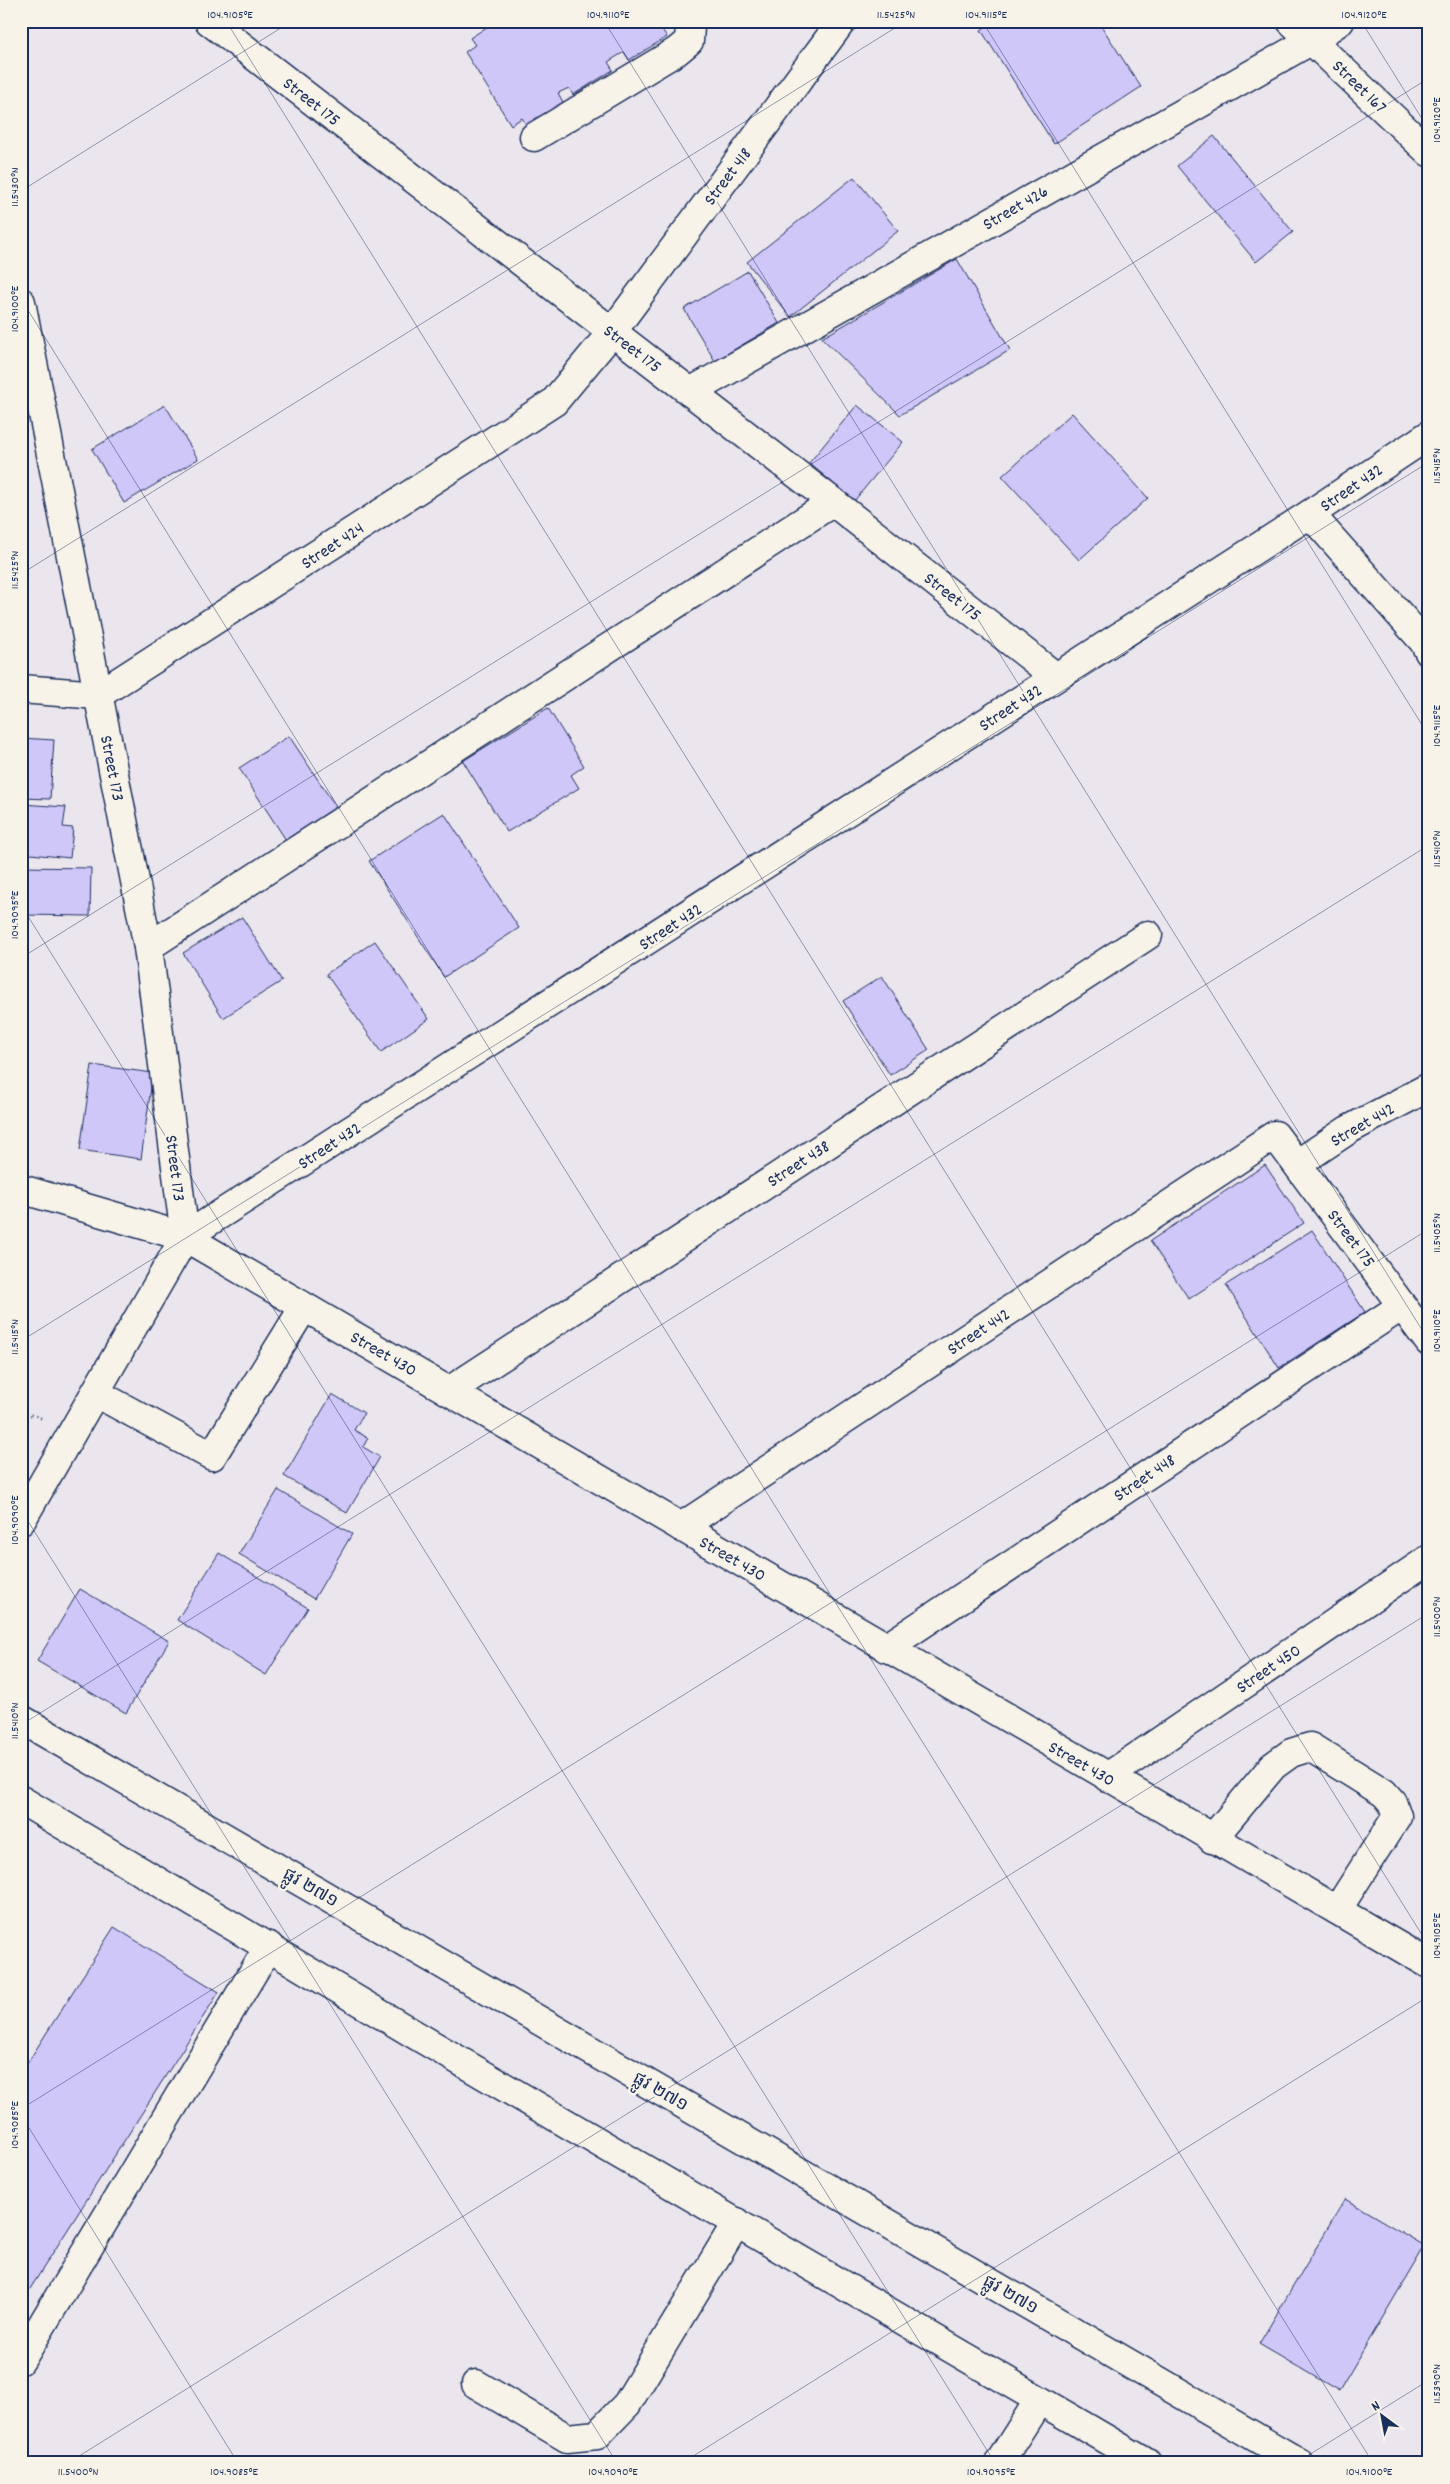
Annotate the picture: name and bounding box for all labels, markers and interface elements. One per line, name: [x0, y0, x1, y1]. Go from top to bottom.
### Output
text: 104.9105°E: [207, 7, 253, 24]
text: 104.9110°E: [587, 7, 630, 24]
text: 11.5425°N: [877, 7, 915, 24]
text: 104.9115°E: [965, 7, 1007, 24]
text: 104.9120°E: [1341, 7, 1387, 24]
street label: Street 167: [1325, 55, 1391, 120]
street label: Street 175: [276, 72, 345, 133]
text: 104.9120°E: [1429, 97, 1446, 143]
street label: Street 418: [699, 143, 759, 212]
text: 11.5430°N: [7, 167, 24, 207]
street label: Street 426: [979, 180, 1054, 238]
text: 104.9100°E: [7, 285, 24, 332]
street label: Street 175: [597, 320, 666, 380]
text: 11.5415°N: [1429, 448, 1446, 484]
street label: Street 432: [1316, 459, 1389, 519]
street label: Street 424: [297, 517, 370, 577]
text: 11.5425°N: [7, 551, 24, 589]
street label: Street 175: [917, 567, 986, 628]
street label: Street 432: [975, 679, 1048, 739]
text: 104.9115°E: [1429, 705, 1446, 747]
street label: Street 173: [92, 733, 129, 804]
text: 11.5410°N: [1429, 831, 1446, 867]
text: 104.9095°E: [7, 890, 24, 939]
street label: Street 432: [635, 898, 708, 958]
street label: Street 442: [1326, 1098, 1400, 1155]
street label: Street 432: [294, 1117, 367, 1177]
street label: Street 173: [157, 1134, 190, 1203]
street label: Street 438: [763, 1135, 836, 1195]
street label: Street 175: [1320, 1205, 1380, 1274]
text: 11.5405°N: [1429, 1213, 1446, 1253]
street label: Street 442: [943, 1303, 1016, 1363]
text: 104.9110°E: [1429, 1309, 1446, 1352]
text: 11.5415°N: [7, 1319, 24, 1355]
street label: Street 430: [345, 1326, 421, 1384]
street label: Street 448: [1109, 1449, 1181, 1509]
text: 104.9090°E: [7, 1495, 24, 1545]
street label: Street 430: [694, 1531, 770, 1589]
text: 11.5400°N: [1429, 1597, 1446, 1637]
street label: Street 450: [1232, 1639, 1307, 1701]
text: 11.5410°N: [7, 1703, 24, 1739]
street label: Street 430: [1043, 1736, 1119, 1794]
street label: ផ្លូវ ២៧១: [277, 1863, 342, 1916]
text: 104.9105°E: [1429, 1913, 1446, 1959]
street label: ផ្លូវ ២៧១: [627, 2067, 692, 2120]
text: 104.9085°E: [7, 2101, 24, 2149]
street label: ផ្លូវ ២៧១: [977, 2270, 1042, 2323]
text: 11.5390°N: [1429, 2364, 1446, 2404]
north arrow: [1358, 2392, 1408, 2442]
text: N: [1368, 2396, 1384, 2417]
text: 11.5400°N: [58, 2464, 98, 2481]
text: 104.9085°E: [210, 2464, 258, 2481]
text: 104.9090°E: [588, 2464, 638, 2481]
text: 104.9095°E: [967, 2464, 1016, 2481]
text: 104.9100°E: [1346, 2464, 1393, 2481]

